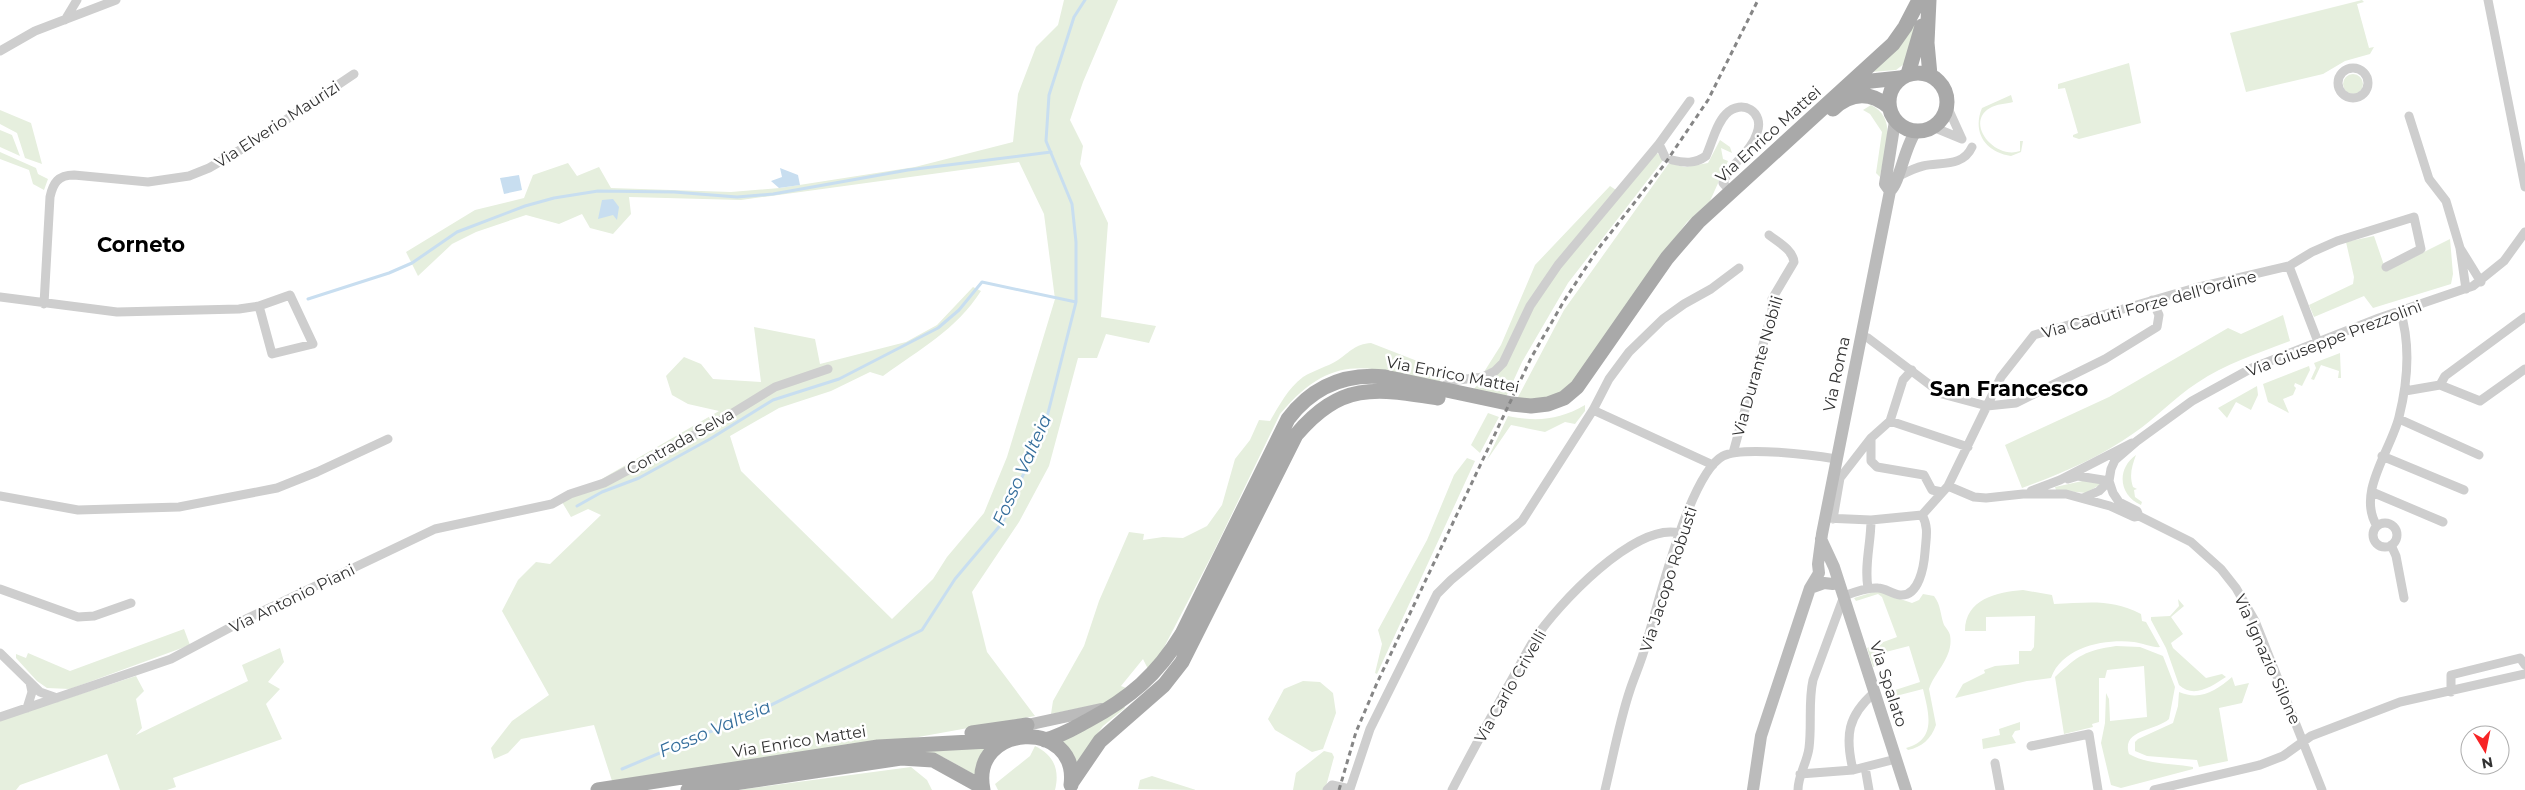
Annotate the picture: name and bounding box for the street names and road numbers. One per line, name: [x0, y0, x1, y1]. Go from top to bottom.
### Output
street label: Via Elverio Maurizi: [211, 77, 343, 172]
street label: Via Enrico Mattei: [1712, 82, 1825, 187]
street label: Via Caduti Forze dell'Ordine: [2040, 267, 2259, 342]
street label: Via Durante Nobili: [1728, 294, 1787, 439]
street label: Via Giuseppe Prezzolini: [2244, 296, 2424, 381]
street label: Via Roma: [1819, 335, 1854, 414]
street label: Via Enrico Mattei: [1385, 352, 1521, 397]
street label: Contrada Selva: [623, 404, 737, 479]
street label: Via Jacopo Robusti: [1636, 504, 1701, 654]
street label: Via Antonio Piani: [226, 560, 358, 637]
street label: Via Ignazio Silone: [2230, 591, 2305, 727]
street label: Via Carlo Crivelli: [1470, 626, 1550, 746]
street label: Via Spalato: [1866, 639, 1911, 729]
street label: Via Enrico Mattei: [731, 722, 867, 761]

